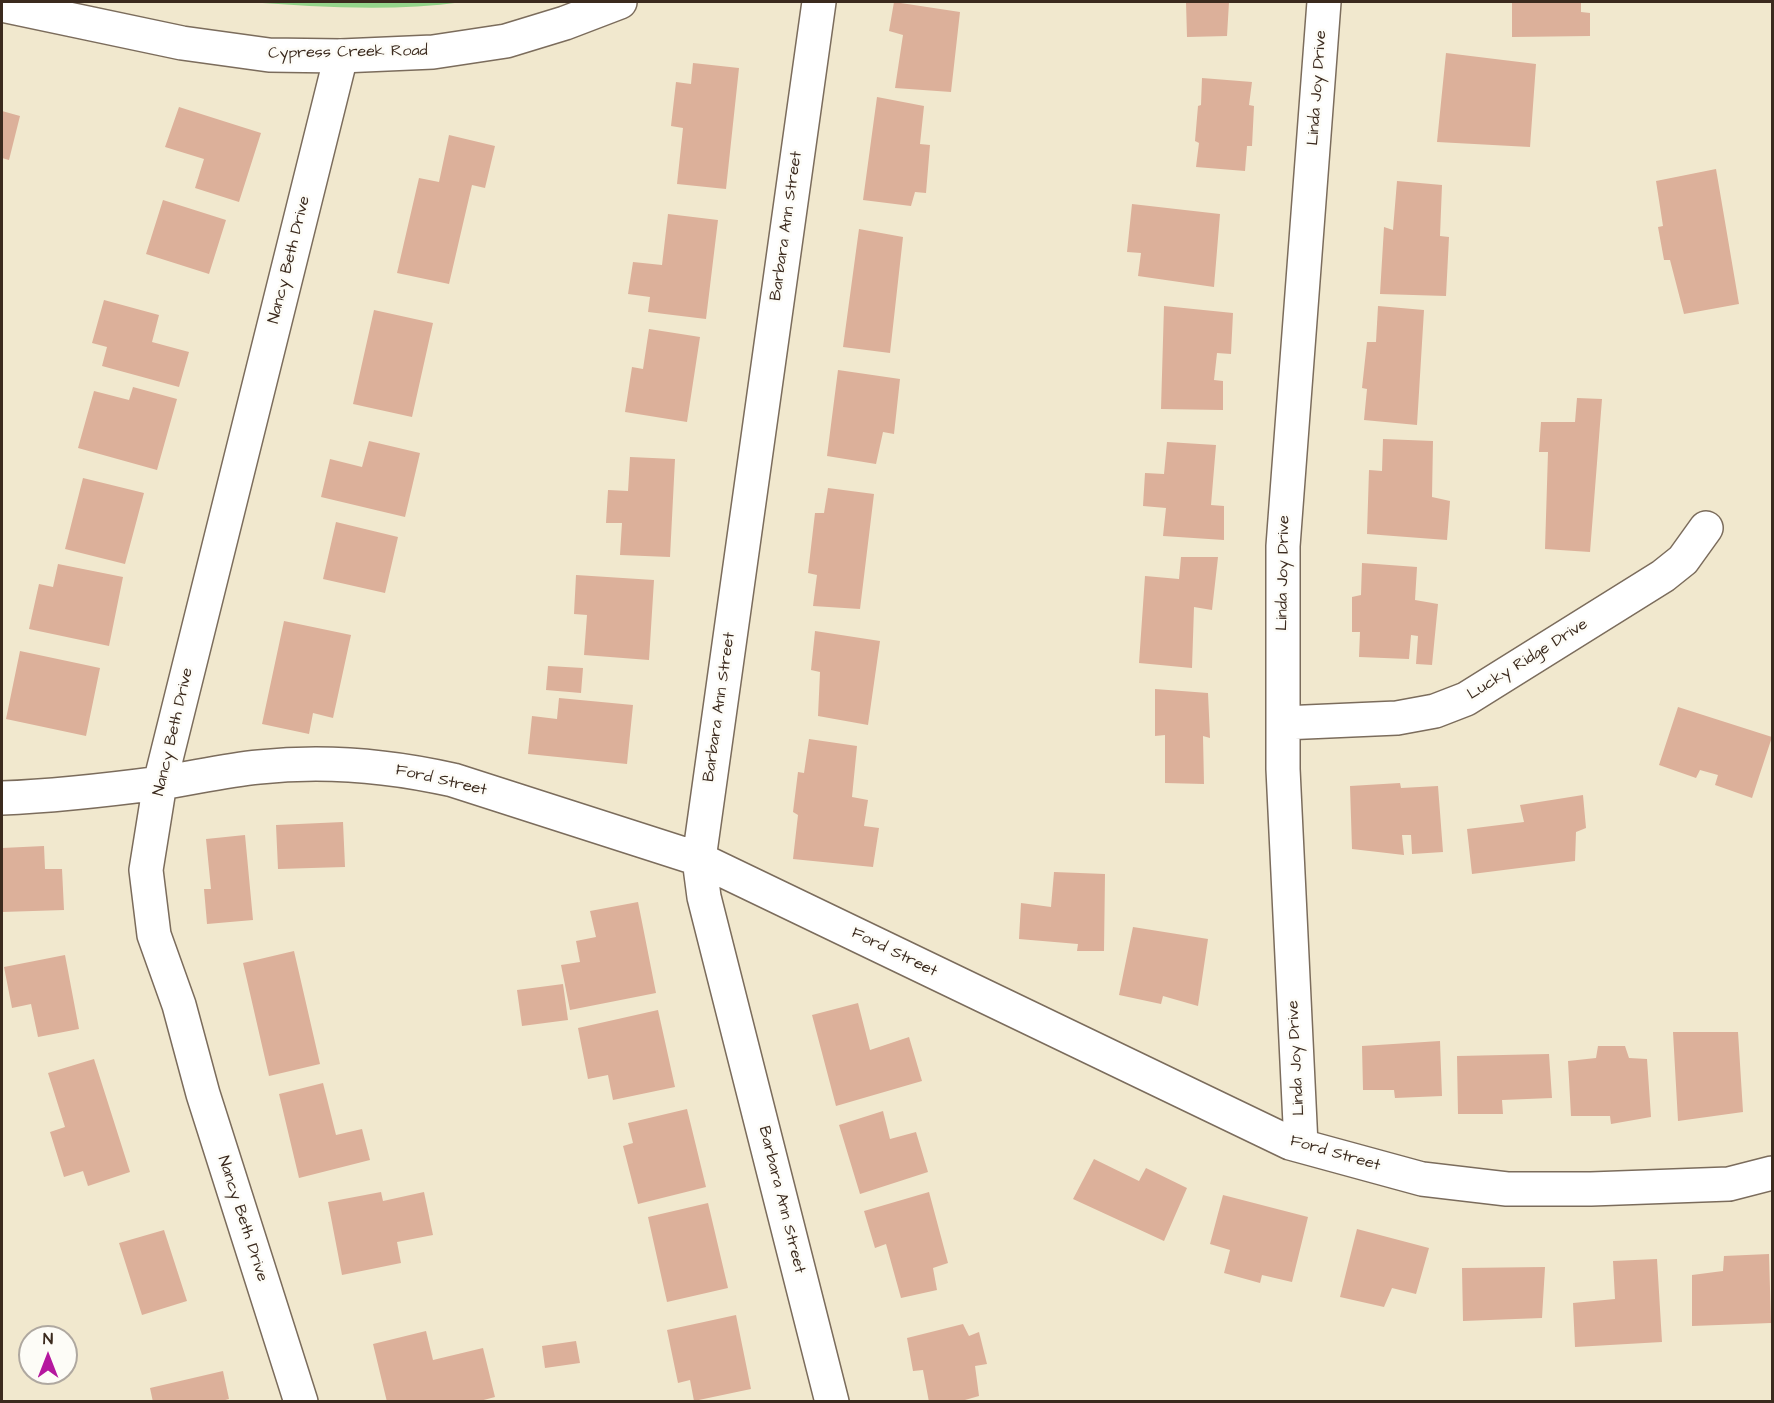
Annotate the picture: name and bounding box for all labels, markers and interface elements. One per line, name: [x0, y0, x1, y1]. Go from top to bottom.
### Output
street label: Linda Joy Drive: [1304, 30, 1332, 146]
street label: Cypress Creek Road: [268, 42, 428, 64]
street label: Barbara Ann Street: [767, 150, 807, 302]
street label: Nancy Beth Drive: [265, 194, 315, 326]
street label: Linda Joy Drive: [1273, 515, 1295, 631]
street label: Lucky Ridge Drive: [1464, 615, 1592, 705]
street label: Barbara Ann Street: [700, 631, 740, 783]
street label: Nancy Beth Drive: [150, 666, 198, 798]
street label: Ford Street: [394, 761, 488, 801]
street label: Ford Street: [848, 924, 940, 982]
street label: Linda Joy Drive: [1284, 1000, 1310, 1116]
street label: Barbara Ann Street: [753, 1124, 809, 1276]
street label: Ford Street: [1288, 1132, 1382, 1176]
street label: Nancy Beth Drive: [213, 1154, 271, 1284]
north arrow: [18, 1325, 78, 1385]
text: N: [43, 1328, 53, 1350]

